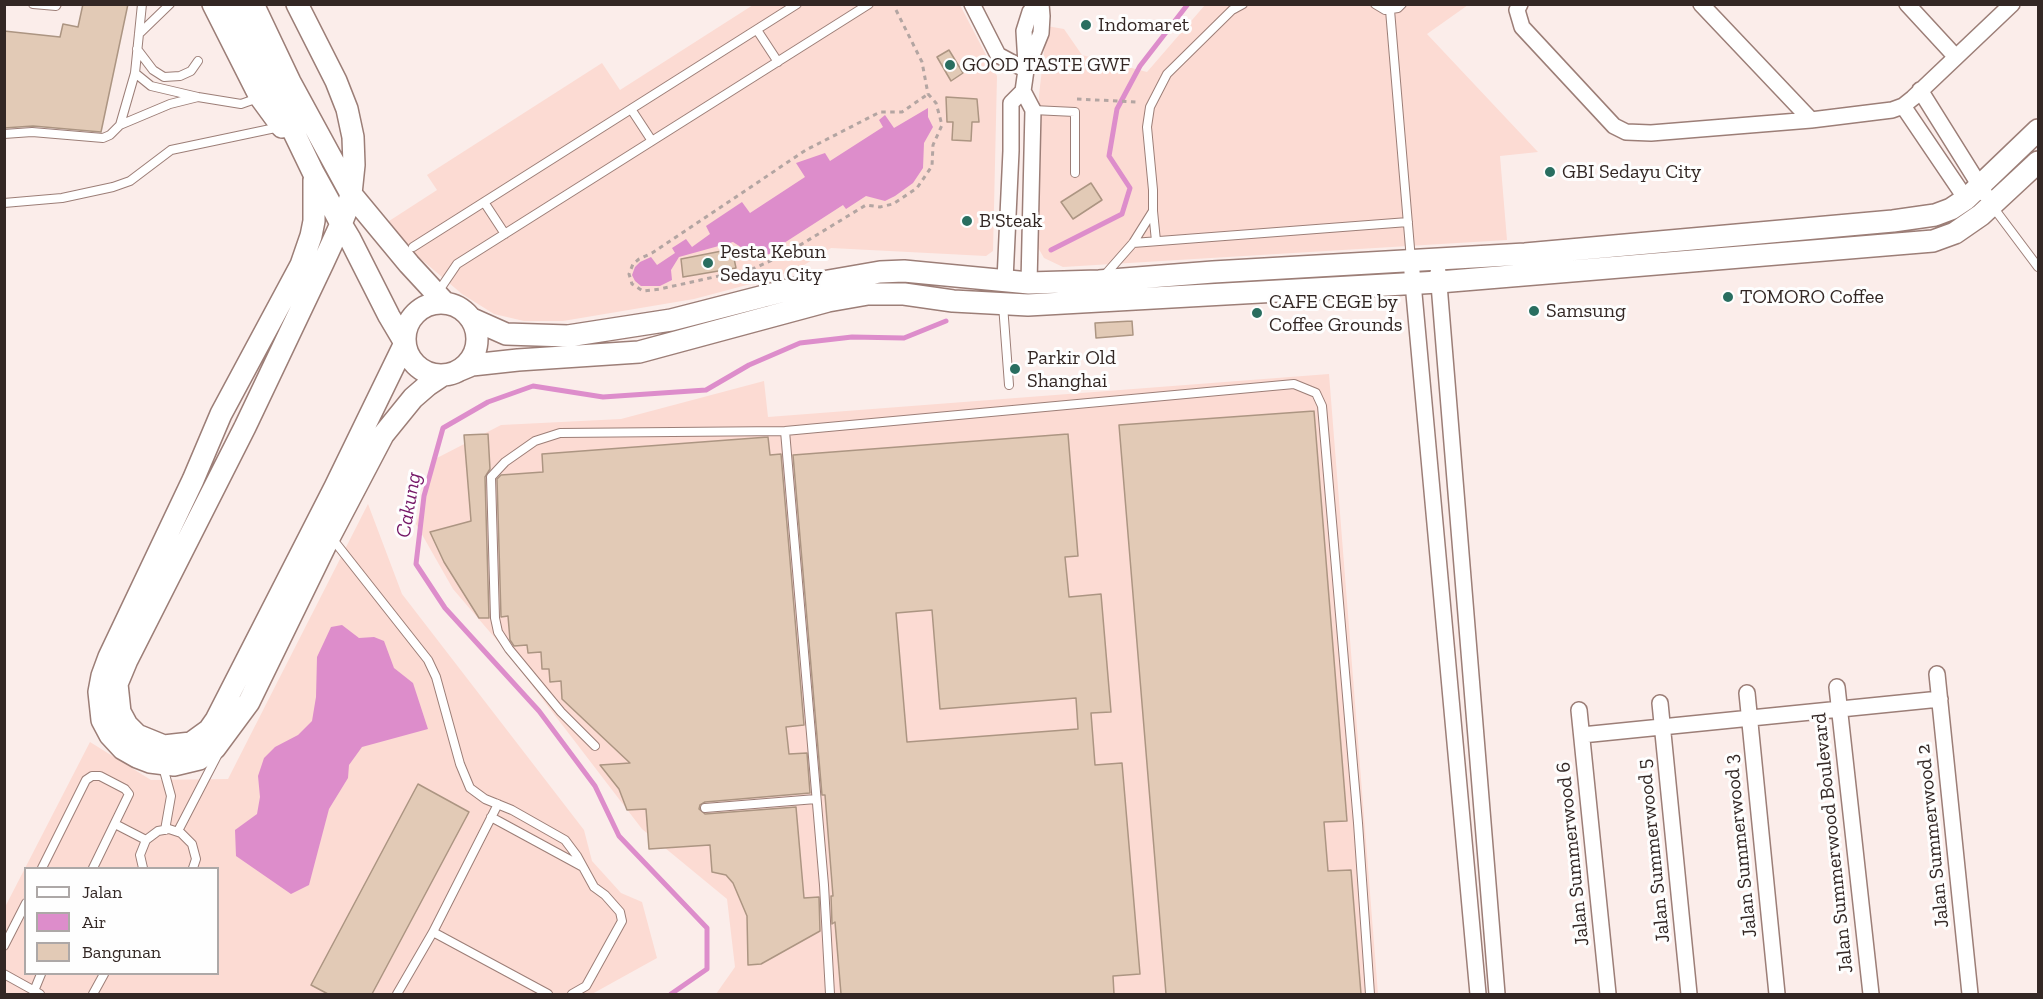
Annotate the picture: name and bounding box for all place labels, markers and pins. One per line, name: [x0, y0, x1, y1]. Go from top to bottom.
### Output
place label: Indomaret: [1098, 13, 1189, 37]
marker: Indomaret: [1079, 18, 1093, 32]
place label: GOOD TASTE GWF: [962, 53, 1130, 77]
marker: GOOD TASTE GWF: [943, 58, 957, 72]
place label: GBI Sedayu City: [1562, 160, 1701, 184]
marker: GBI Sedayu City: [1543, 165, 1557, 179]
place label: B'Steak: [979, 209, 1042, 233]
marker: B'Steak: [960, 214, 974, 228]
place label: Pesta Kebun Sedayu City: [720, 240, 826, 287]
marker: Pesta Kebun Sedayu City: [701, 256, 715, 270]
place label: TOMORO Coffee: [1740, 285, 1884, 309]
place label: CAFE CEGE by Coffee Grounds: [1269, 290, 1403, 337]
marker: TOMORO Coffee: [1721, 290, 1735, 304]
place label: Samsung: [1546, 299, 1626, 323]
marker: Samsung: [1527, 304, 1541, 318]
marker: CAFE CEGE by Coffee Grounds: [1250, 306, 1264, 320]
place label: Parkir Old Shanghai: [1027, 346, 1116, 393]
marker: Parkir Old Shanghai: [1008, 362, 1022, 376]

